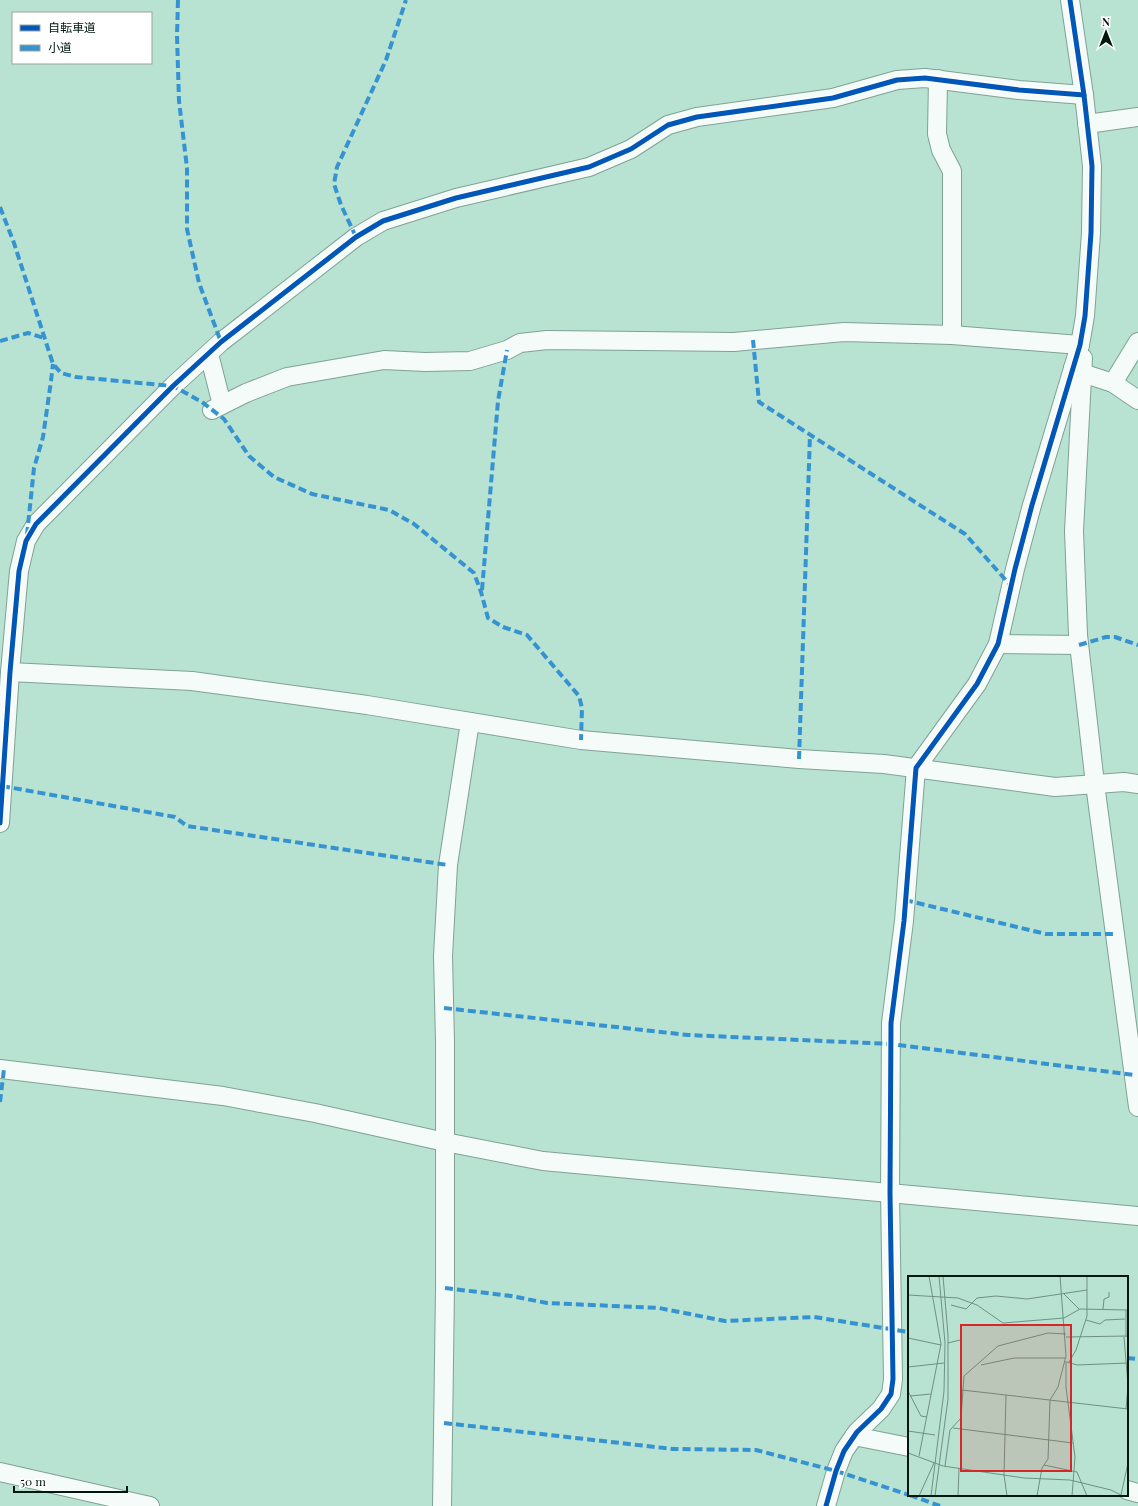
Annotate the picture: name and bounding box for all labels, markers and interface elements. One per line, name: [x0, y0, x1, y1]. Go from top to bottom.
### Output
legend: [12, 12, 152, 64]
north arrow: [1086, 12, 1126, 52]
text: N: [1102, 14, 1110, 29]
text: 自転車道: [48, 19, 96, 35]
text: 小道: [48, 39, 72, 55]
inset map: [908, 1276, 1128, 1496]
scale bar: [14, 1468, 127, 1494]
text: 50 m: [20, 1473, 46, 1489]

